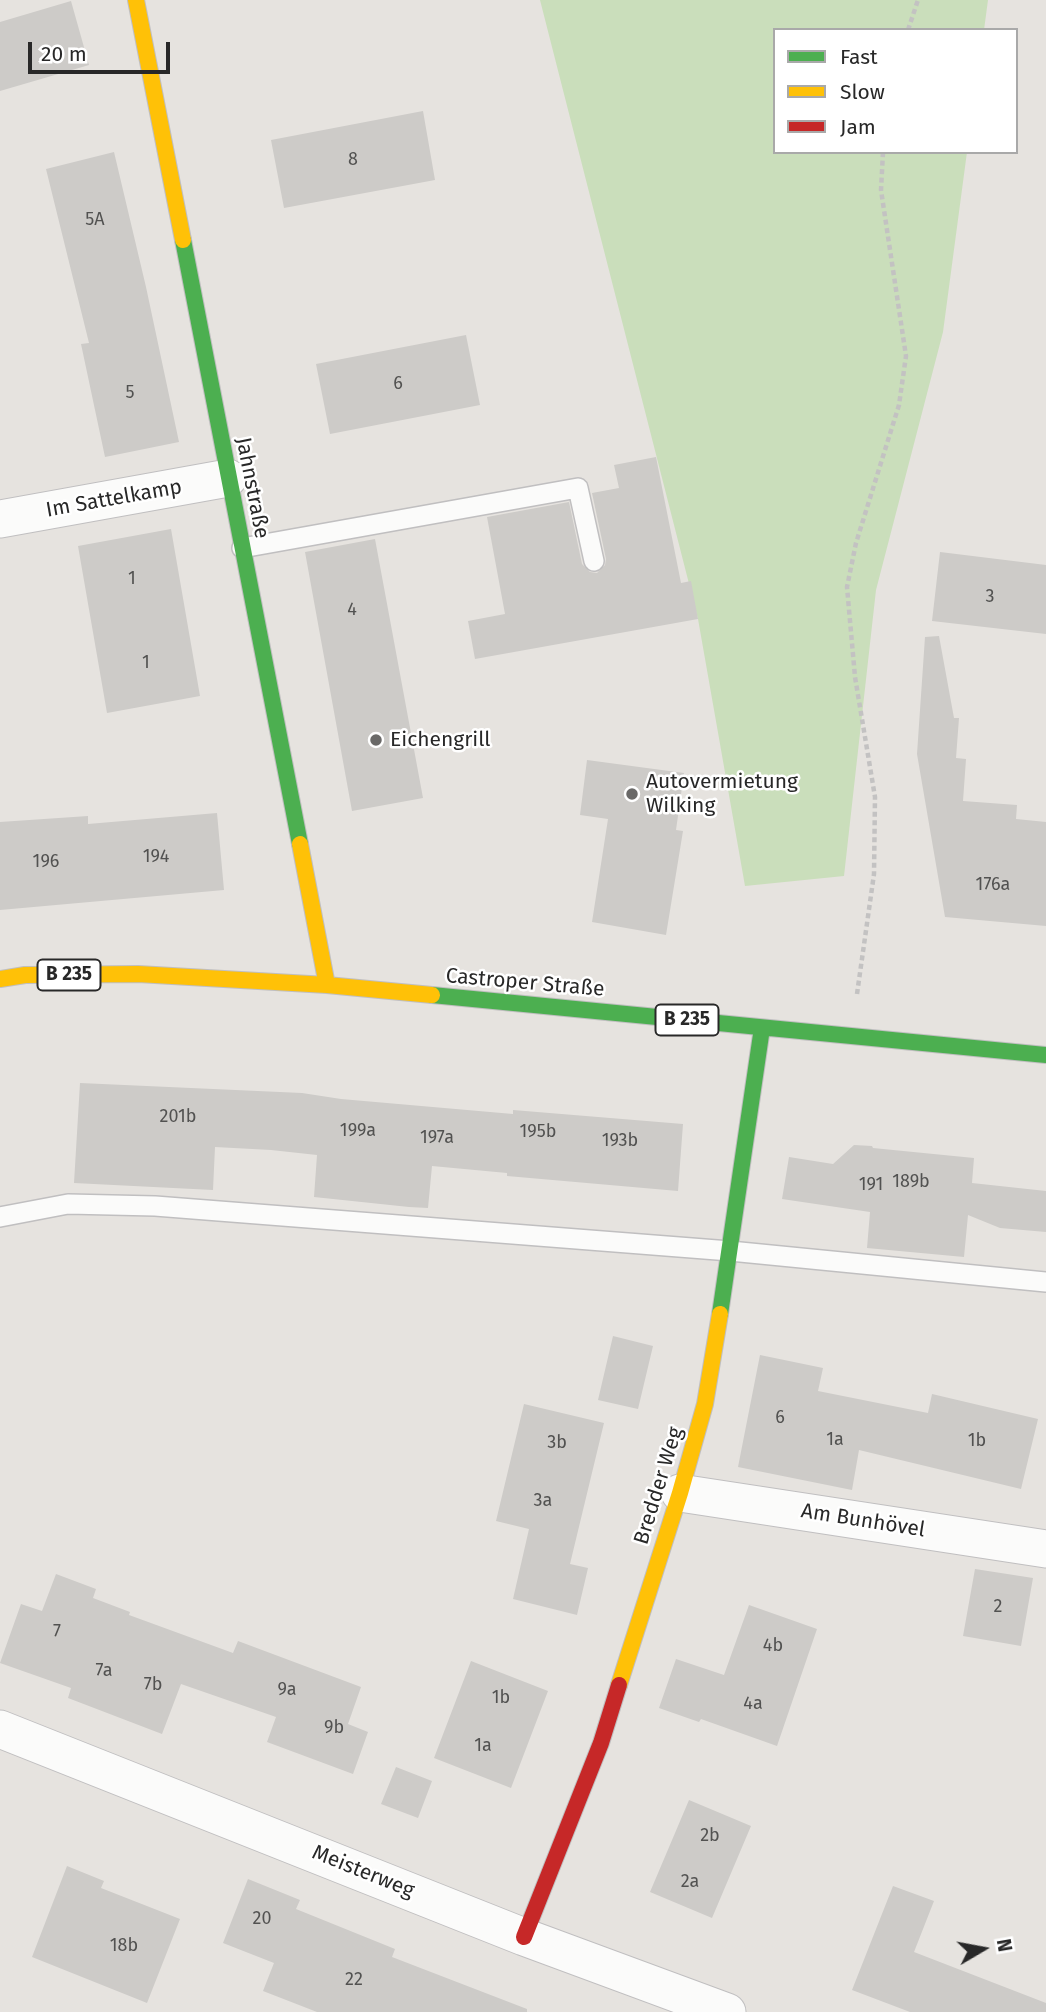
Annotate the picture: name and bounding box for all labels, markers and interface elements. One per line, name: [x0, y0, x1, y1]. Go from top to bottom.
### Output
scale bar: [32, 28, 173, 72]
legend: [773, 28, 1018, 154]
text: 20 m: [41, 41, 87, 67]
text: Fast: [840, 44, 878, 70]
text: Slow: [840, 79, 885, 105]
text: Jam: [840, 114, 876, 140]
house number: 8: [348, 149, 358, 171]
house number: 5A: [85, 209, 105, 231]
house number: 6: [393, 373, 403, 395]
house number: 5: [125, 382, 135, 404]
street label: Jahnstraße: [230, 435, 274, 541]
street label: Im Sattelkamp: [44, 475, 184, 523]
house number: 1: [128, 568, 136, 590]
house number: 3: [986, 586, 994, 608]
house number: 4: [347, 599, 357, 621]
house number: 1: [142, 652, 150, 674]
place label: Eichengrill: [390, 727, 491, 753]
marker: Eichengrill: [368, 732, 384, 748]
place label: Autovermietung Wilking: [646, 769, 798, 819]
marker: Autovermietung Wilking: [624, 786, 640, 802]
house number: 194: [143, 846, 169, 868]
house number: 196: [33, 851, 59, 873]
house number: 176a: [976, 874, 1010, 896]
road number: B 235: [38, 959, 100, 990]
street label: Castroper Straße: [445, 964, 605, 1002]
road number: B 235: [656, 1004, 718, 1036]
house number: 201b: [160, 1106, 196, 1128]
house number: 199a: [340, 1120, 376, 1142]
house number: 195b: [520, 1121, 556, 1143]
house number: 197a: [420, 1127, 454, 1149]
house number: 193b: [602, 1130, 638, 1152]
house number: 189b: [892, 1171, 930, 1193]
house number: 191: [859, 1174, 883, 1196]
house number: 6: [775, 1407, 785, 1429]
street label: Bredder Weg: [629, 1424, 689, 1548]
house number: 1a: [826, 1429, 844, 1451]
house number: 1b: [968, 1430, 986, 1452]
house number: 3b: [547, 1432, 567, 1454]
house number: 3a: [534, 1490, 552, 1512]
street label: Am Bunhövel: [799, 1499, 927, 1543]
house number: 2: [994, 1596, 1002, 1618]
house number: 7: [53, 1621, 61, 1643]
house number: 4b: [763, 1635, 783, 1657]
house number: 7a: [95, 1660, 113, 1682]
house number: 7b: [144, 1674, 162, 1696]
house number: 9a: [277, 1679, 297, 1701]
house number: 1b: [492, 1687, 510, 1709]
house number: 4a: [743, 1693, 763, 1715]
house number: 9b: [324, 1717, 344, 1739]
house number: 1a: [474, 1735, 492, 1757]
house number: 2b: [700, 1825, 720, 1847]
street label: Meisterweg: [308, 1840, 418, 1904]
house number: 2a: [681, 1871, 699, 1893]
house number: 20: [253, 1908, 271, 1930]
north arrow: [948, 1914, 1018, 1984]
house number: 18b: [110, 1935, 138, 1957]
text: N: [992, 1937, 1017, 1953]
house number: 22: [345, 1969, 363, 1991]

